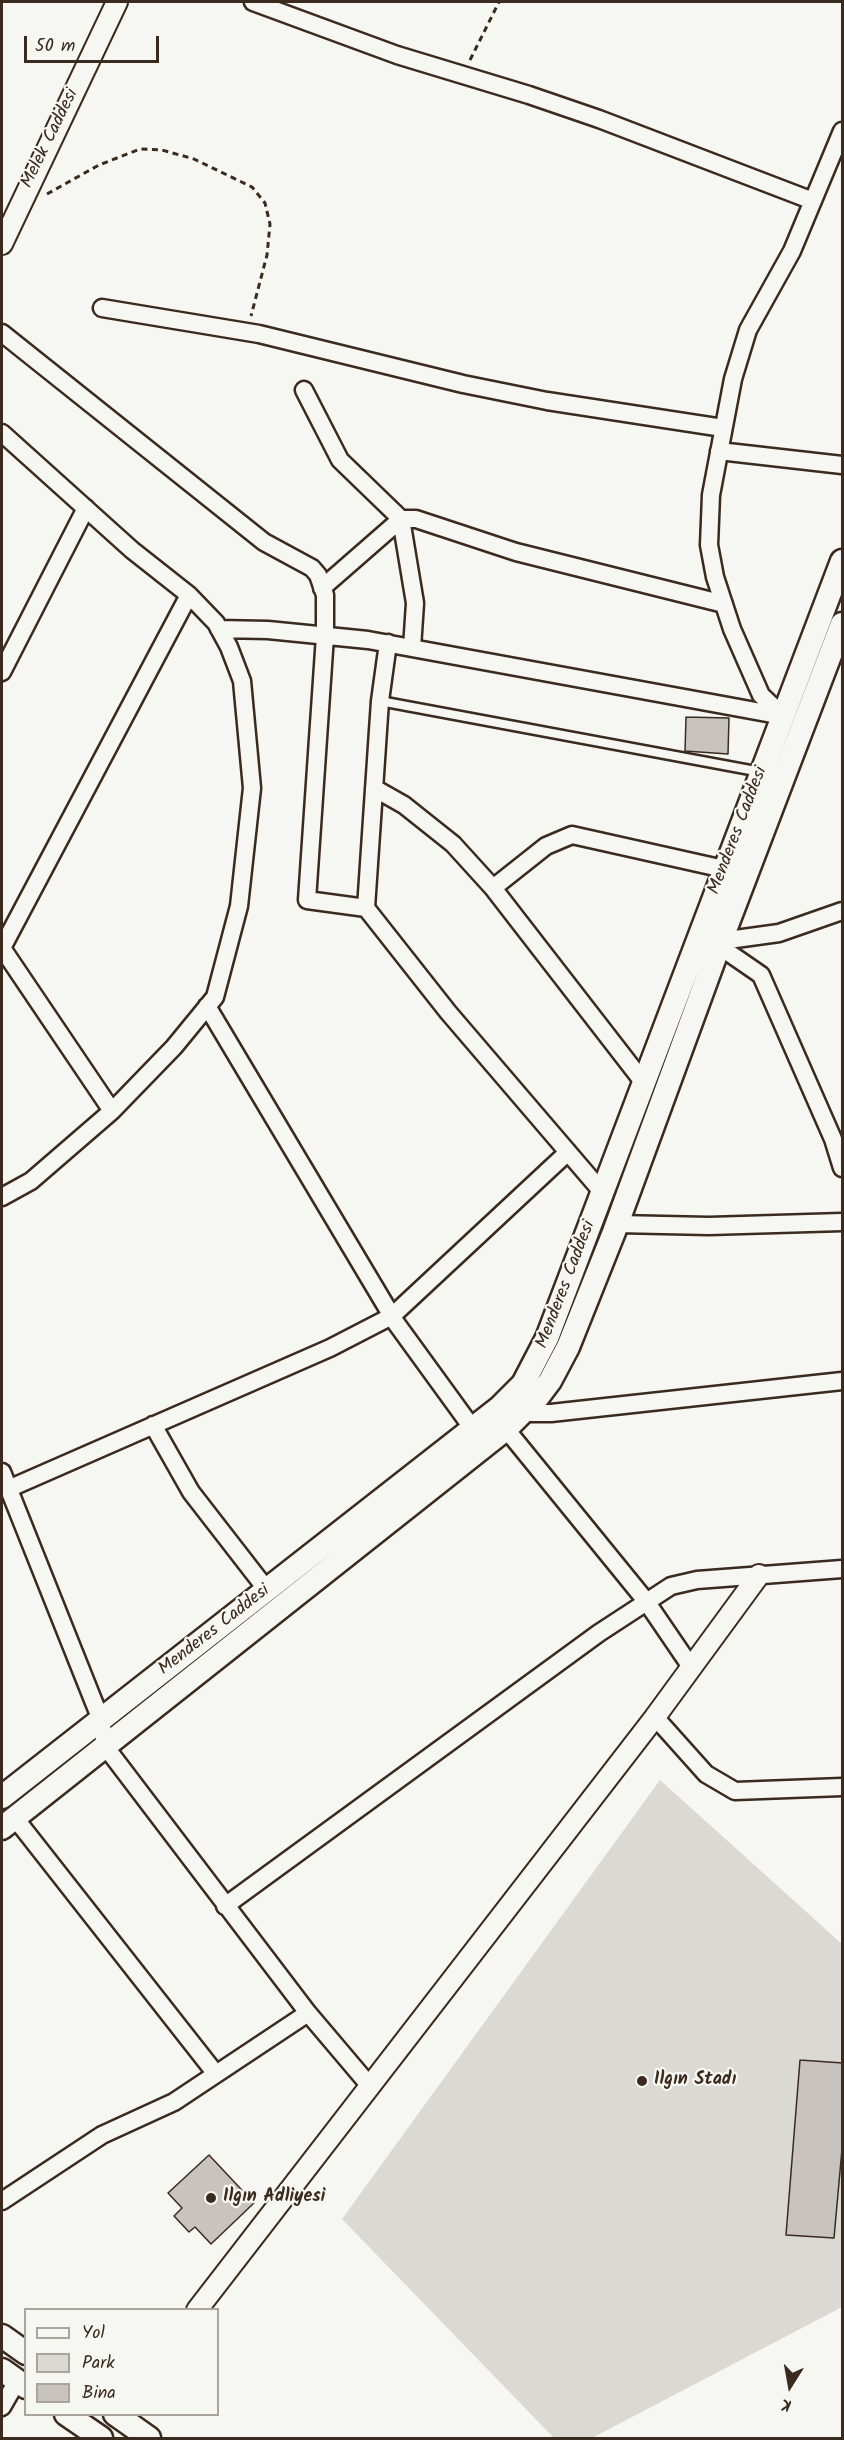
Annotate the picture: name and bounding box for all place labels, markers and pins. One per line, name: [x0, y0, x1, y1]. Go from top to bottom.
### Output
place label: Ilgın Stadı: [654, 2070, 736, 2092]
marker: Ilgın Stadı: [635, 2074, 649, 2088]
place label: Ilgın Adliyesi: [223, 2187, 325, 2209]
marker: Ilgın Adliyesi: [204, 2191, 218, 2205]

